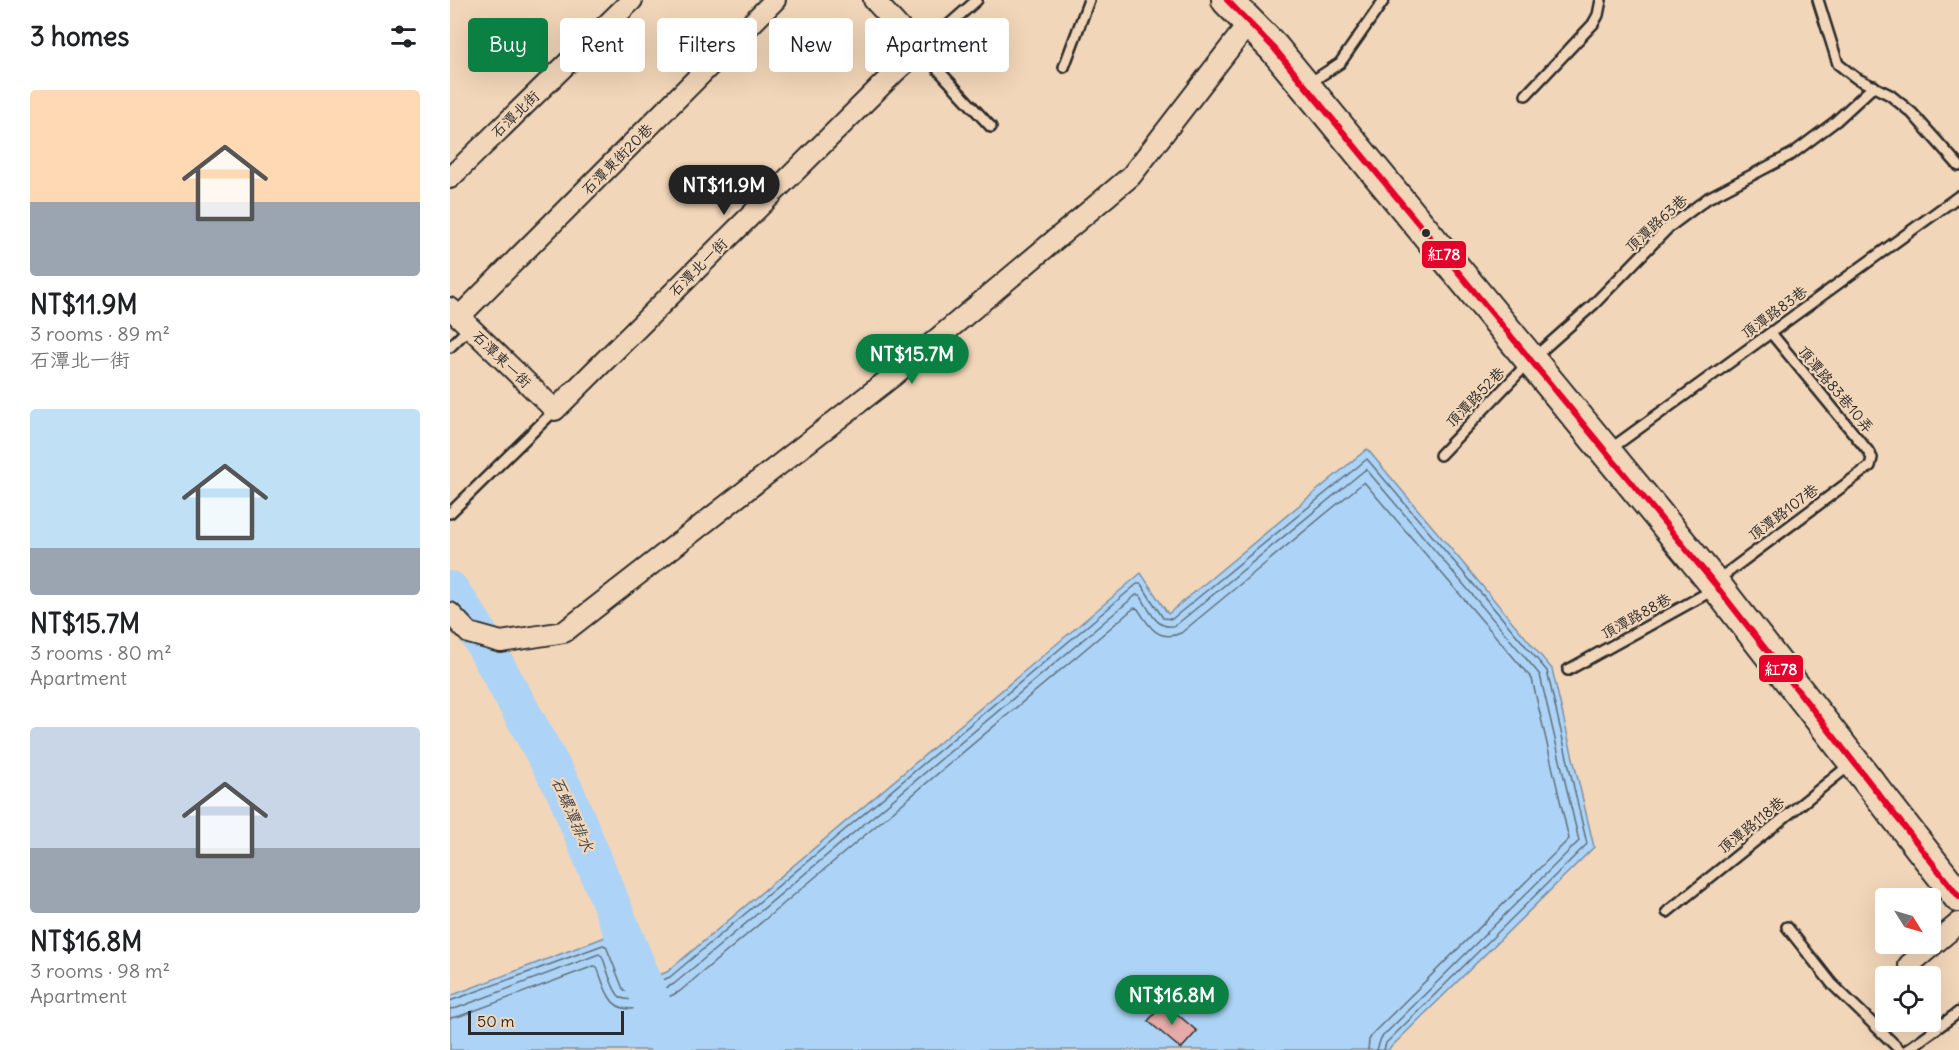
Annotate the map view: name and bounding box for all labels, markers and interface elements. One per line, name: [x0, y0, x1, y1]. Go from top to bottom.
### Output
chip: Buy: [468, 18, 548, 72]
chip: Rent: [560, 18, 645, 72]
chip: Filters: [657, 18, 757, 72]
chip: New: [769, 18, 853, 72]
chip: Apartment: [865, 18, 1009, 72]
text: 3 homes: [30, 20, 129, 53]
icon: filters: [387, 20, 420, 53]
street label: 石潭北街: [487, 86, 543, 142]
street label: 石潭東街20巷: [577, 119, 657, 199]
icon: home: [171, 129, 279, 237]
pin: NT$11.9M: [662, 165, 786, 216]
text: NT$11.9M: [683, 172, 765, 197]
street label: 頂潭路63巷: [1621, 190, 1691, 256]
unlabelled marker: [1420, 227, 1432, 239]
street label: 石潭北一街: [665, 234, 731, 300]
line badge: 紅78: [1421, 240, 1467, 269]
text: 紅78: [1427, 244, 1461, 264]
street label: 頂潭路83巷: [1737, 282, 1811, 342]
text: NT$11.9M: [30, 288, 138, 321]
text: 3 rooms · 89 m²: [30, 321, 170, 346]
street label: 石潭東一街: [468, 326, 536, 392]
pin: NT$15.7M: [850, 334, 974, 385]
text: NT$15.7M: [870, 341, 954, 366]
street label: 頂潭路83巷10弄: [1794, 342, 1878, 436]
text: 石潭北一街: [30, 347, 130, 372]
street label: 頂潭路52巷: [1441, 363, 1509, 431]
icon: home: [171, 448, 279, 556]
street label: 頂潭路107巷: [1744, 479, 1822, 545]
street label: 頂潭路88巷: [1598, 589, 1674, 643]
text: NT$15.7M: [30, 607, 140, 640]
text: 3 rooms · 80 m²: [30, 640, 172, 665]
line badge: 紅78: [1758, 654, 1804, 683]
text: 紅78: [1764, 659, 1798, 679]
text: Apartment: [30, 665, 127, 690]
icon: home: [171, 766, 279, 874]
water label: 石螺潭排水: [548, 773, 599, 856]
street label: 頂潭路118巷: [1714, 792, 1788, 858]
north arrow: [1875, 888, 1941, 954]
map controls: [1875, 888, 1941, 1032]
text: NT$16.8M: [30, 925, 142, 958]
text: 3 rooms · 98 m²: [30, 958, 170, 983]
button: locate: [1875, 966, 1941, 1032]
pin: NT$16.8M: [1110, 975, 1234, 1026]
text: NT$16.8M: [1129, 982, 1215, 1007]
text: Apartment: [30, 983, 127, 1008]
scale bar: [468, 1008, 624, 1036]
text: 50 m: [477, 1011, 515, 1031]

